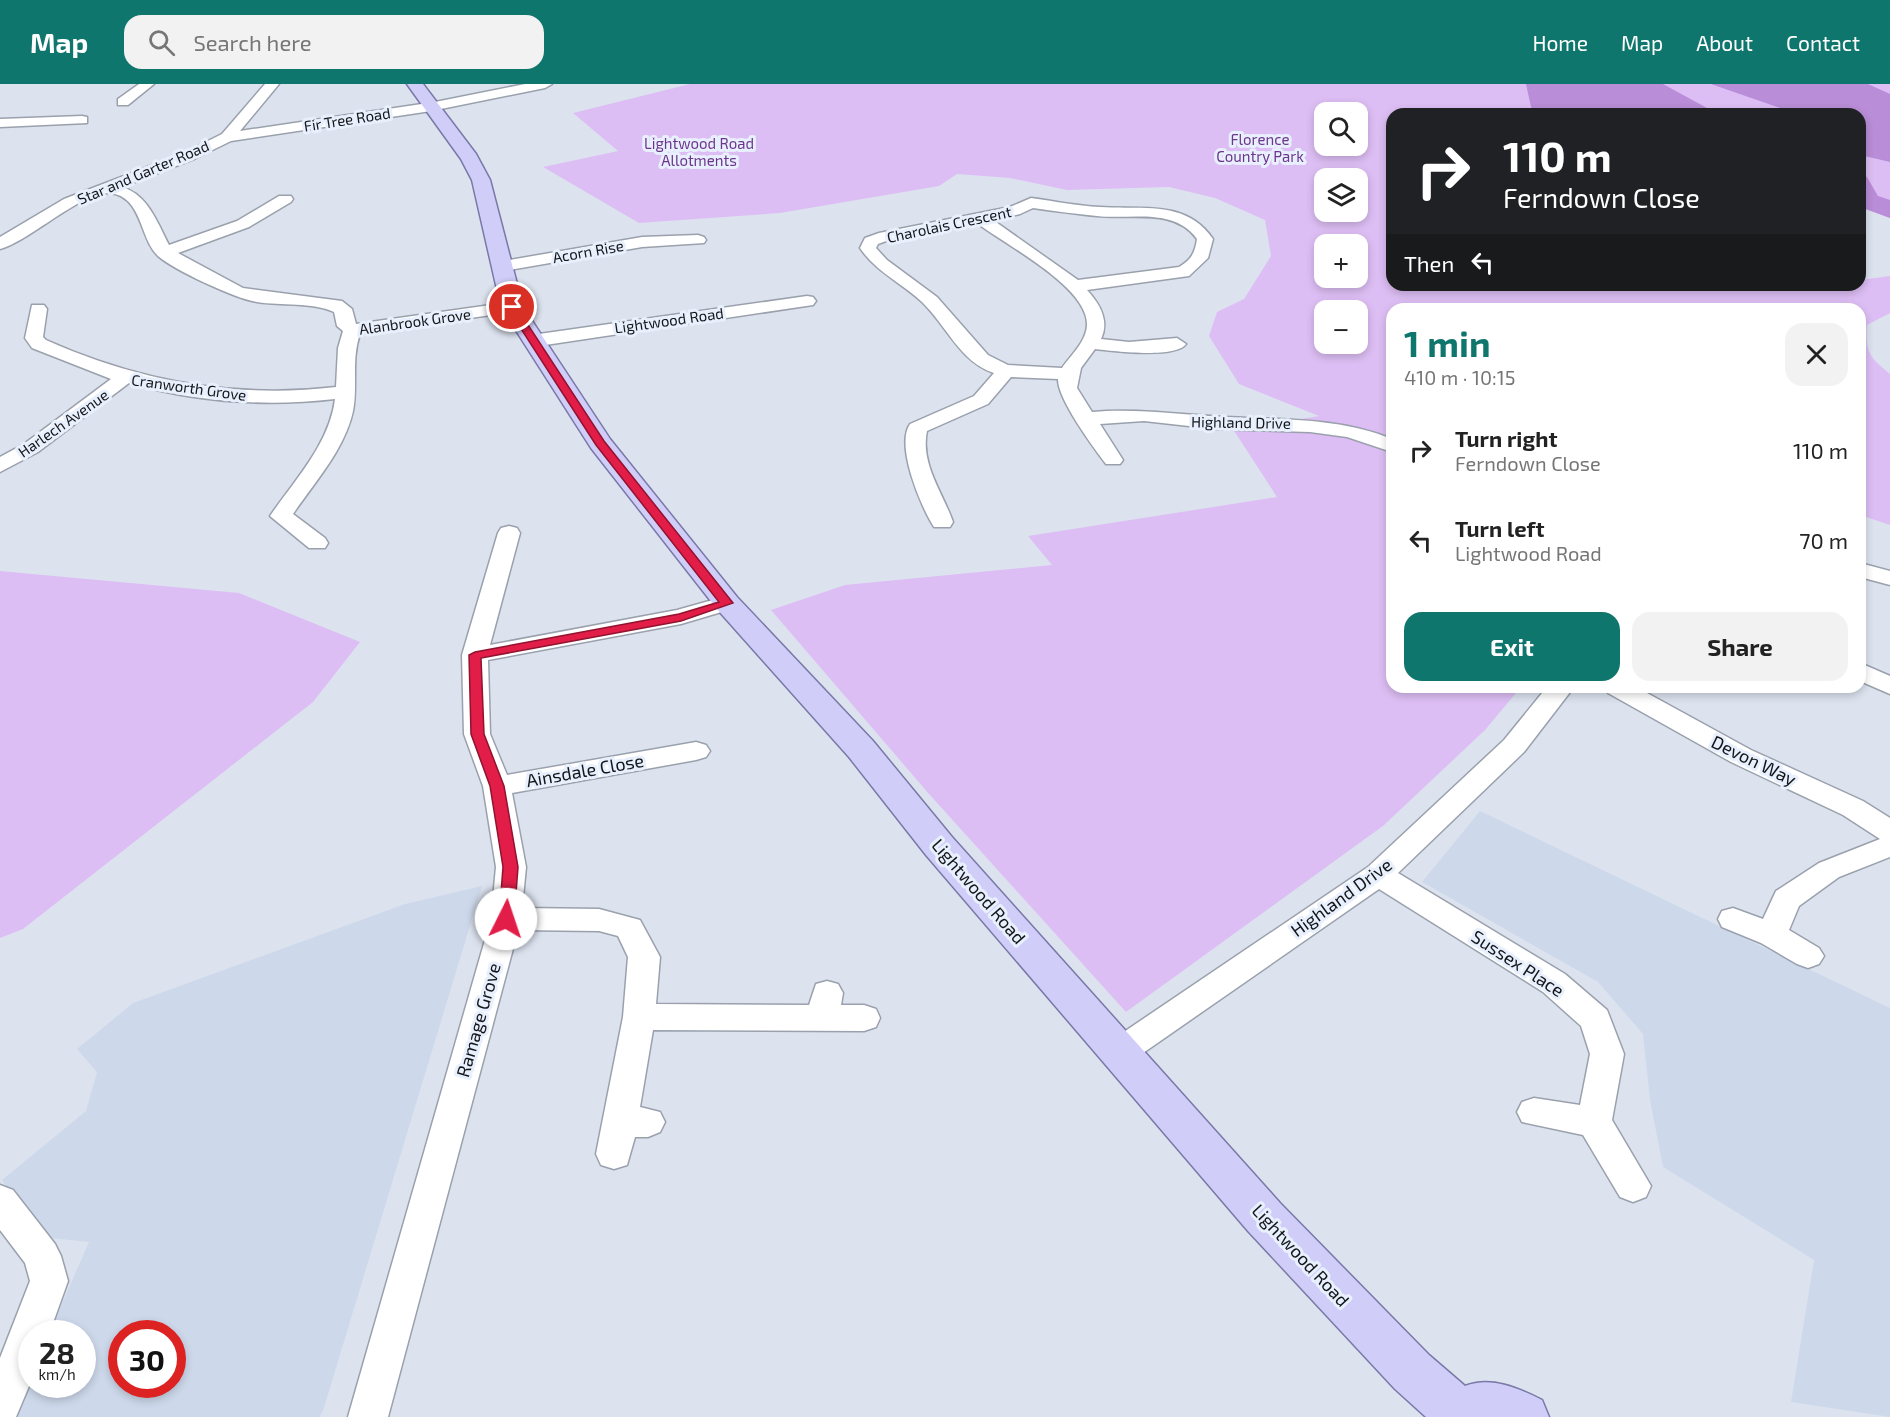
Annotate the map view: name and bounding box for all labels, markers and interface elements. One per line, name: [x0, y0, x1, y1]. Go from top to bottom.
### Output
search box: [124, 15, 544, 69]
text: Map: [30, 25, 88, 59]
icon: search: [145, 26, 178, 59]
text: Search here: [193, 29, 312, 55]
text: Home: [1532, 30, 1588, 55]
text: Map: [1621, 30, 1663, 55]
text: About: [1696, 30, 1753, 55]
text: Contact: [1786, 30, 1860, 55]
map controls: [1314, 102, 1368, 354]
button: search: [1314, 102, 1368, 156]
street label: Fir Tree Road: [302, 103, 392, 135]
park label: Florence Country Park: [1216, 130, 1304, 165]
text: 110 m: [1503, 130, 1612, 180]
icon: right: [1404, 132, 1482, 210]
park label: Lightwood Road Allotments: [644, 134, 754, 169]
street label: Star and Garter Road: [74, 136, 212, 208]
button: layers: [1314, 168, 1368, 222]
text: Ferndown Close: [1503, 181, 1700, 213]
street label: Charolais Crescent: [885, 202, 1013, 246]
button: +: [1314, 234, 1368, 288]
street label: Acorn Rise: [551, 236, 625, 266]
icon: left: [1466, 246, 1499, 279]
text: Then: [1404, 250, 1454, 276]
pin: [486, 281, 537, 332]
icon: arrive: [495, 290, 528, 323]
button: −: [1314, 300, 1368, 354]
street label: Lightwood Road: [613, 303, 725, 337]
street label: Alanbrook Grove: [358, 304, 472, 338]
text: 1 min: [1404, 321, 1491, 364]
button: close: [1785, 323, 1848, 386]
text: 410 m · 10:15: [1404, 365, 1515, 389]
street label: Cranworth Grove: [130, 370, 248, 404]
street label: Harlech Avenue: [14, 385, 112, 461]
street label: Highland Drive: [1191, 412, 1291, 432]
text: Turn right: [1455, 425, 1557, 451]
icon: right: [1404, 434, 1437, 467]
text: 110 m: [1793, 437, 1848, 463]
text: Ferndown Close: [1455, 451, 1601, 475]
text: Turn left: [1455, 515, 1544, 541]
icon: left: [1404, 524, 1437, 557]
text: 70 m: [1799, 527, 1848, 553]
text: Lightwood Road: [1455, 541, 1602, 565]
button: Exit: [1404, 612, 1620, 681]
button: Share: [1632, 612, 1848, 681]
street label: Devon Way: [1708, 730, 1800, 790]
street label: Ainsdale Close: [524, 749, 646, 791]
street label: Lightwood Road: [927, 834, 1031, 948]
street label: Highland Drive: [1286, 853, 1396, 941]
position arrow: [474, 887, 538, 951]
street label: Sussex Place: [1468, 925, 1568, 1001]
street label: Ramage Grove: [451, 960, 505, 1080]
street label: Lightwood Road: [1248, 1199, 1354, 1311]
speed limit sign: 30: [108, 1320, 186, 1398]
text: 28: [39, 1334, 75, 1370]
text: km/h: [38, 1365, 76, 1383]

